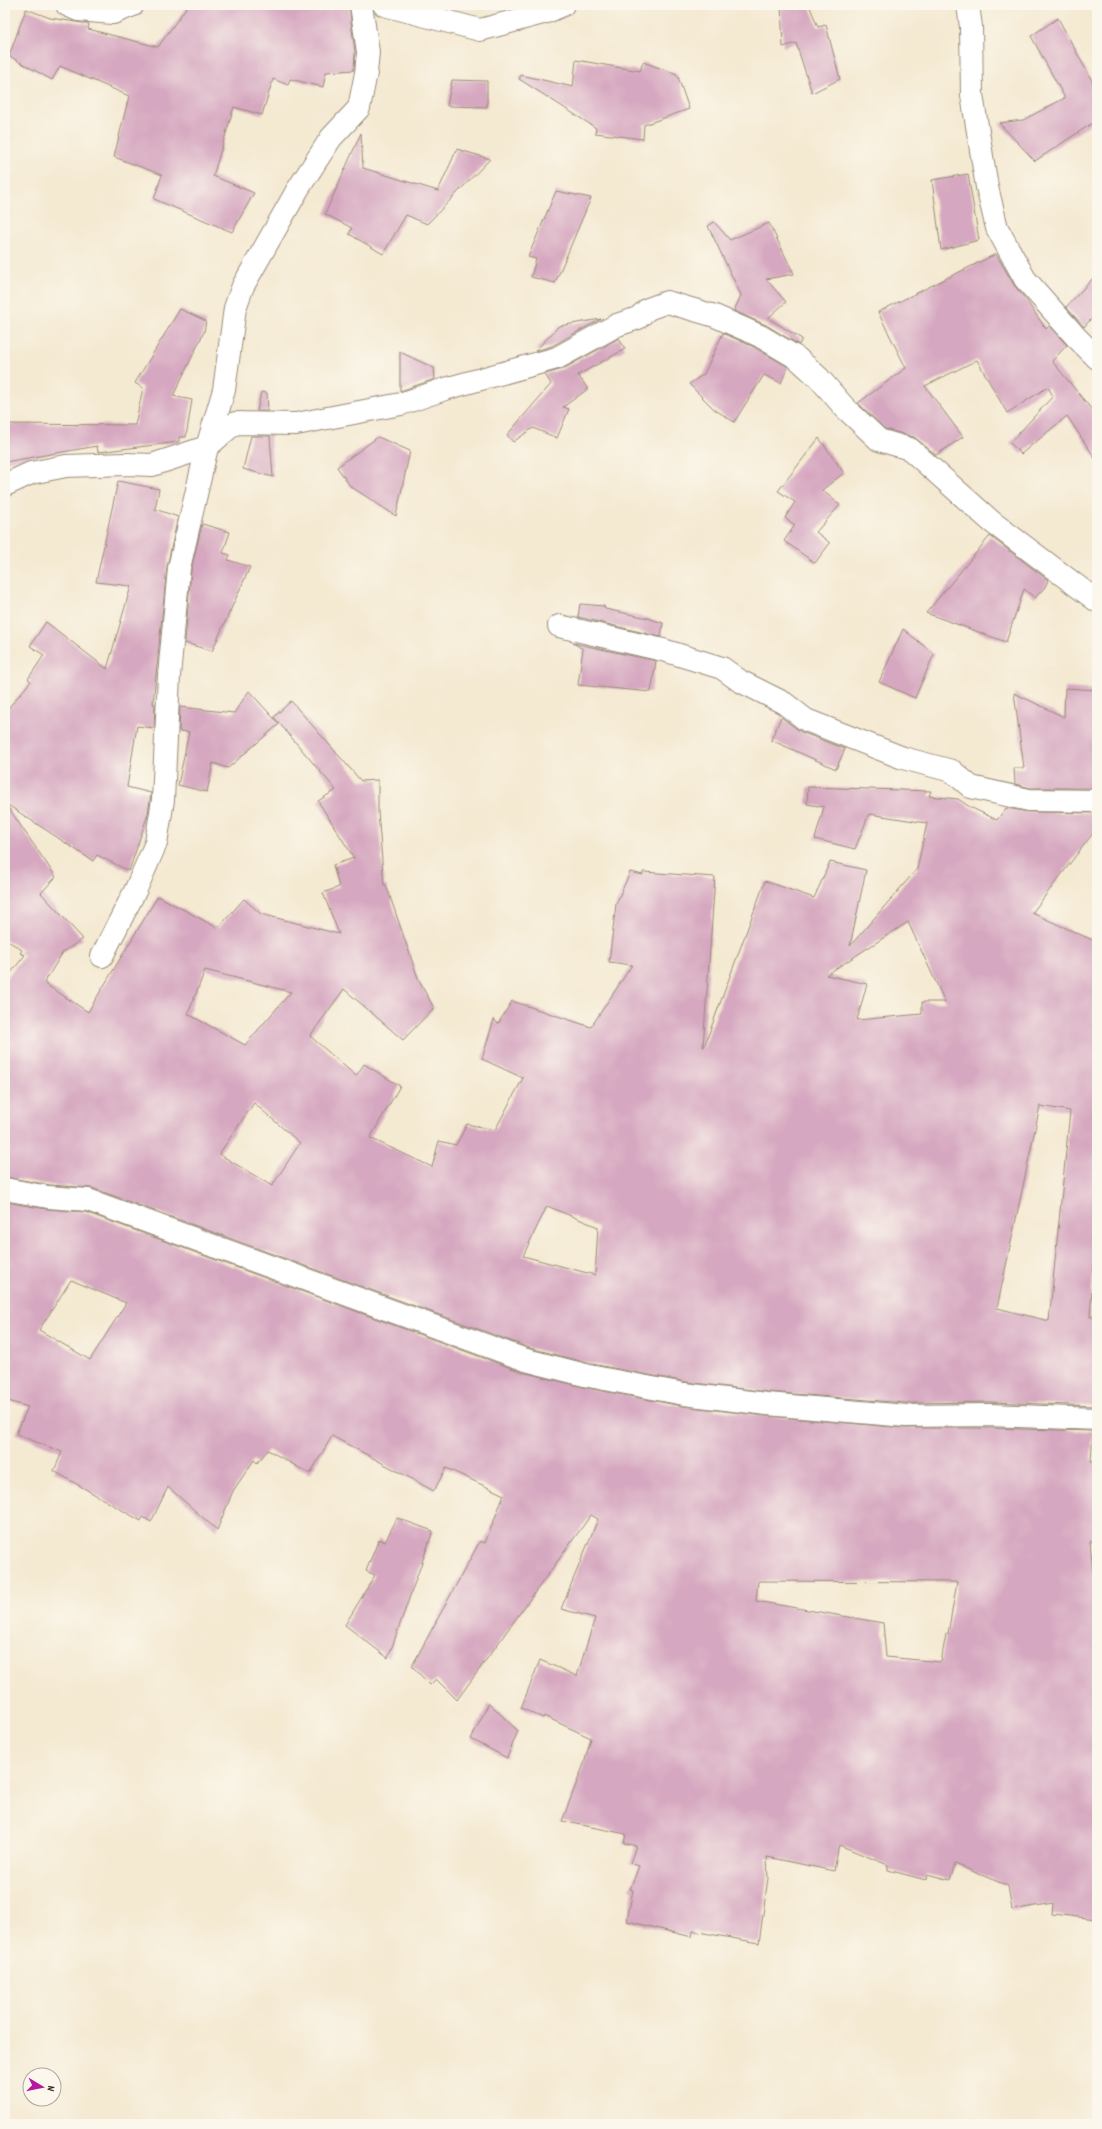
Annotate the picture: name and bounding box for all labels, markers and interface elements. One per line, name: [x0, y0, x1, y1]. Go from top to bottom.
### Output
north arrow: [22, 2067, 62, 2107]
text: N: [41, 2084, 58, 2093]

